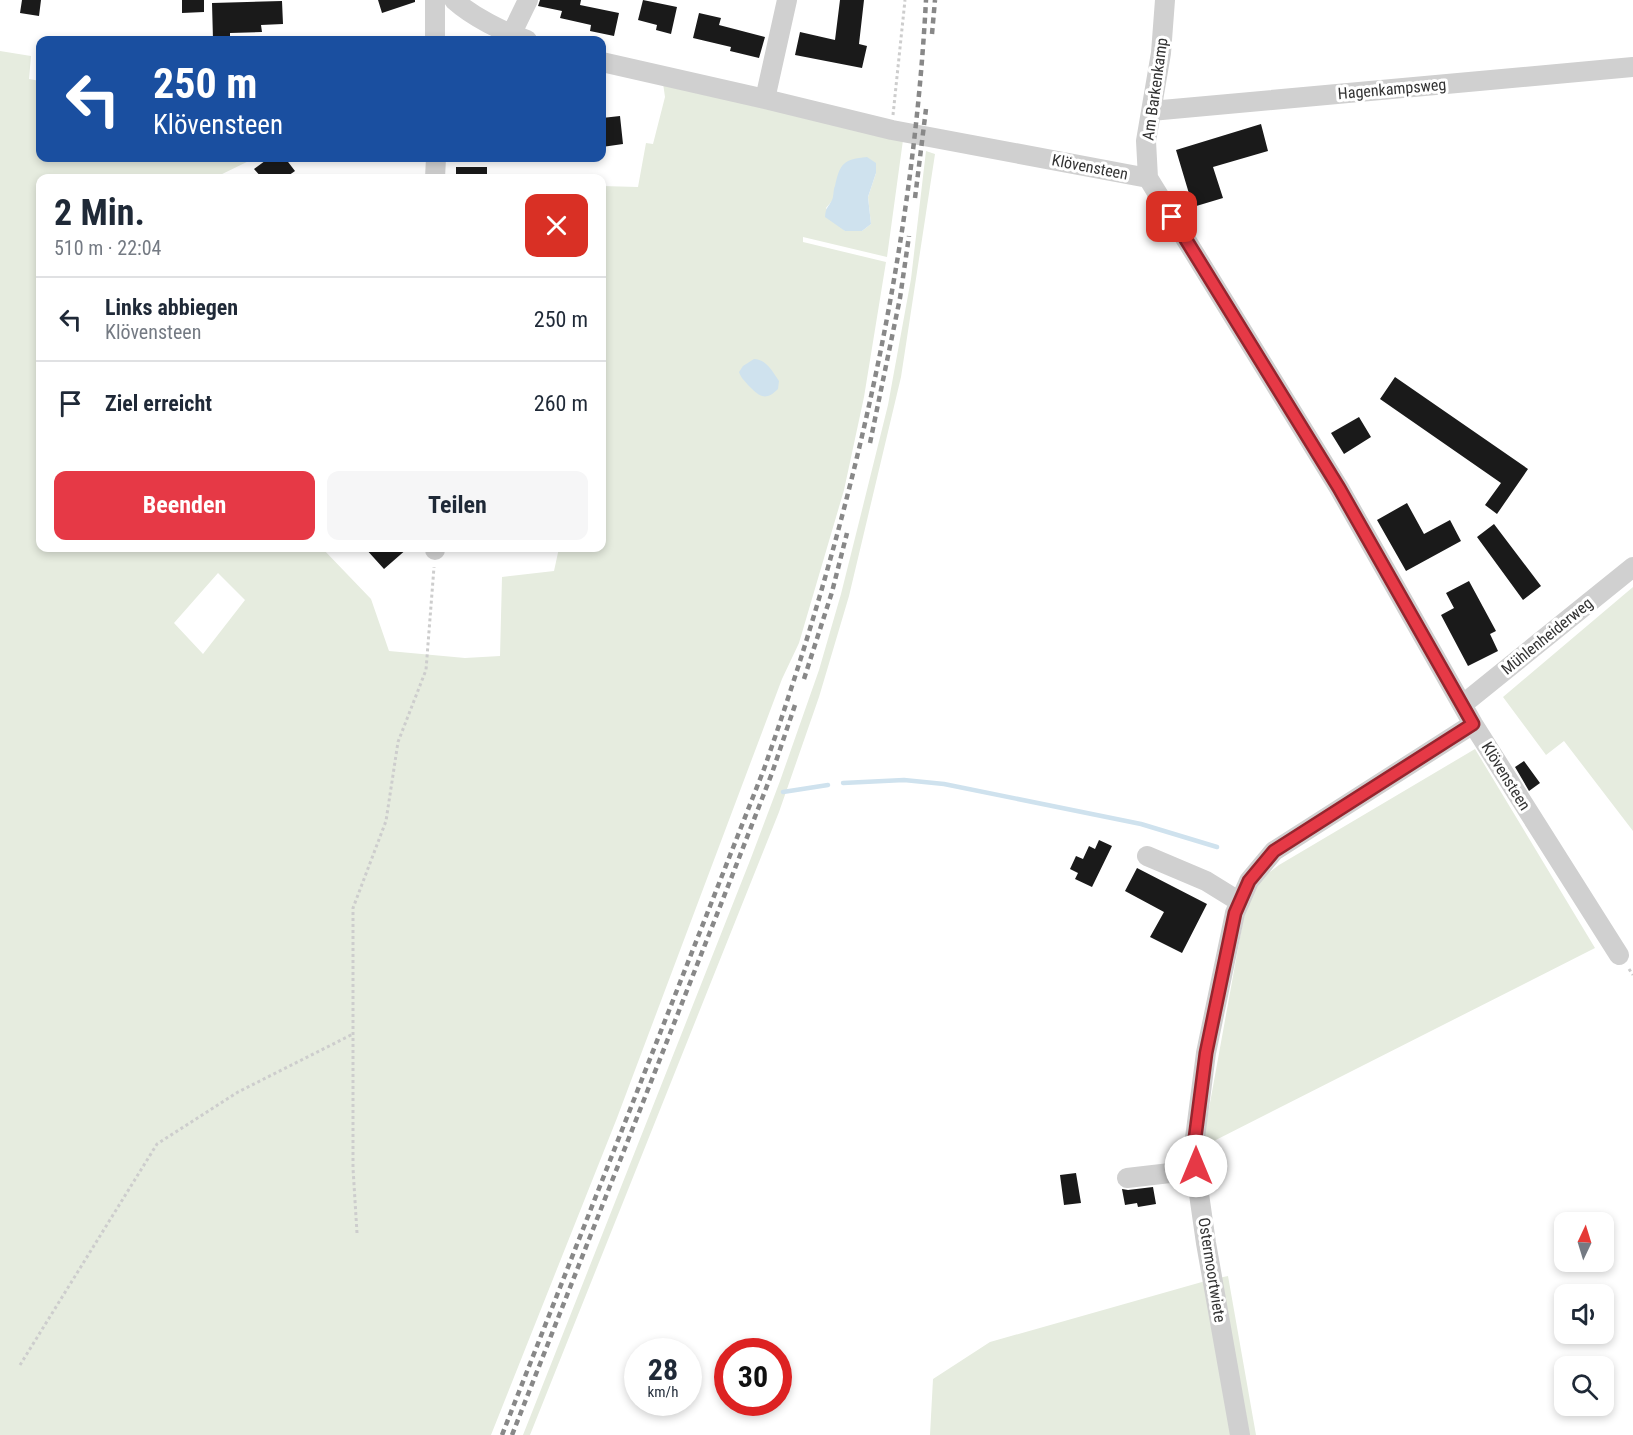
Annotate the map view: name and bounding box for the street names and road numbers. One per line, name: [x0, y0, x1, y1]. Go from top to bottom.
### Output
street label: Am Barkenkamp: [1138, 36, 1172, 141]
street label: Hagenkampsweg: [1337, 75, 1447, 103]
street label: Klövensteen: [1050, 150, 1130, 184]
street label: Mühlenheiderweg: [1498, 593, 1596, 679]
street label: Klövensteen: [1478, 738, 1534, 814]
street label: Ostermoortwiete: [1194, 1216, 1230, 1324]

